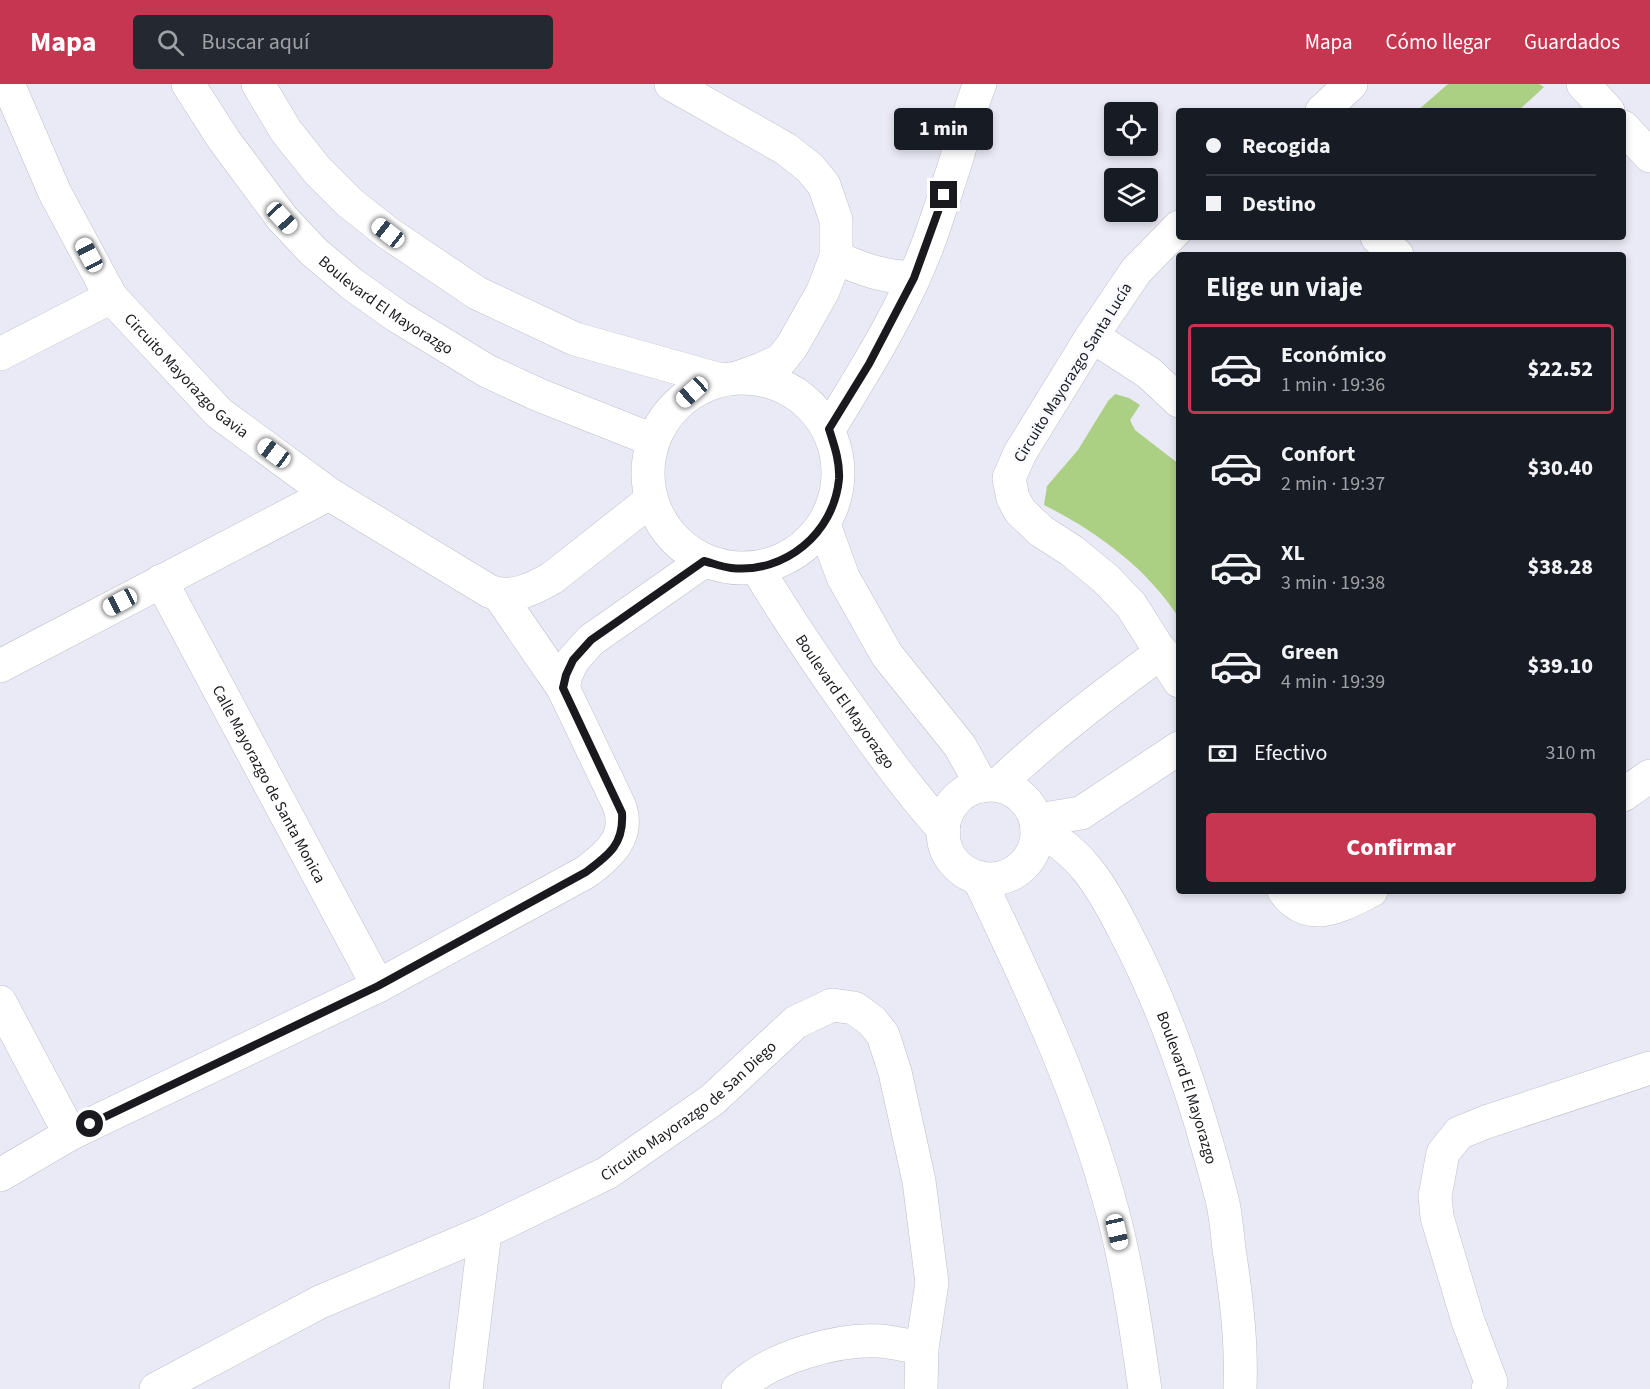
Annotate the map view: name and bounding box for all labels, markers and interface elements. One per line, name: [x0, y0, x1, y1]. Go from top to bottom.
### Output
search box: [133, 15, 553, 69]
text: Mapa: [30, 22, 97, 62]
icon: search: [154, 26, 187, 59]
text: Buscar aquí: [202, 26, 309, 58]
text: Mapa: [1305, 27, 1353, 57]
text: Cómo llegar: [1386, 27, 1491, 57]
text: Guardados: [1524, 27, 1620, 57]
map controls: [1104, 102, 1158, 222]
button: locate: [1104, 102, 1158, 156]
callout: 1 min: [894, 108, 994, 150]
text: 1 min: [919, 115, 968, 143]
text: Recogida: [1242, 130, 1331, 162]
button: layers: [1104, 168, 1158, 222]
route end: [930, 181, 957, 208]
text: Destino: [1242, 188, 1316, 220]
car: [263, 199, 301, 237]
car: [368, 215, 408, 251]
car: [73, 235, 105, 275]
street label: Boulevard El Mayorazgo: [314, 251, 457, 360]
text: Elige un viaje: [1206, 268, 1363, 307]
street label: Circuito Mayorazgo Santa Lucía: [1008, 278, 1137, 467]
street label: Circuito Mayorazgo Gavia: [119, 308, 253, 443]
text: Económico: [1281, 339, 1386, 371]
icon: car: [1209, 342, 1263, 396]
text: $22.52: [1527, 353, 1593, 385]
text: 1 min · 19:36: [1281, 371, 1385, 399]
car: [673, 373, 711, 411]
car: [254, 435, 294, 471]
text: Confort: [1281, 438, 1355, 470]
icon: car: [1209, 441, 1263, 495]
text: $30.40: [1527, 452, 1593, 484]
text: 2 min · 19:37: [1281, 470, 1385, 498]
text: XL: [1281, 537, 1305, 569]
icon: car: [1209, 540, 1263, 594]
text: $38.28: [1527, 551, 1593, 583]
text: 3 min · 19:38: [1281, 569, 1385, 597]
car: [100, 586, 140, 618]
street label: Boulevard El Mayorazgo: [790, 630, 900, 774]
text: Green: [1281, 636, 1339, 668]
icon: car: [1209, 639, 1263, 693]
text: $39.10: [1527, 650, 1593, 682]
text: 4 min · 19:39: [1281, 668, 1385, 696]
street label: Calle Mayorazgo de Santa Monica: [207, 681, 331, 887]
icon: cash: [1206, 737, 1239, 770]
text: Efectivo: [1254, 737, 1328, 769]
text: 310 m: [1546, 739, 1596, 767]
button: Confirmar: [1206, 813, 1596, 882]
street label: Boulevard El Mayorazgo: [1151, 1008, 1222, 1167]
street label: Circuito Mayorazgo de San Diego: [597, 1036, 781, 1187]
route start: [76, 1110, 103, 1137]
car: [1104, 1212, 1130, 1252]

